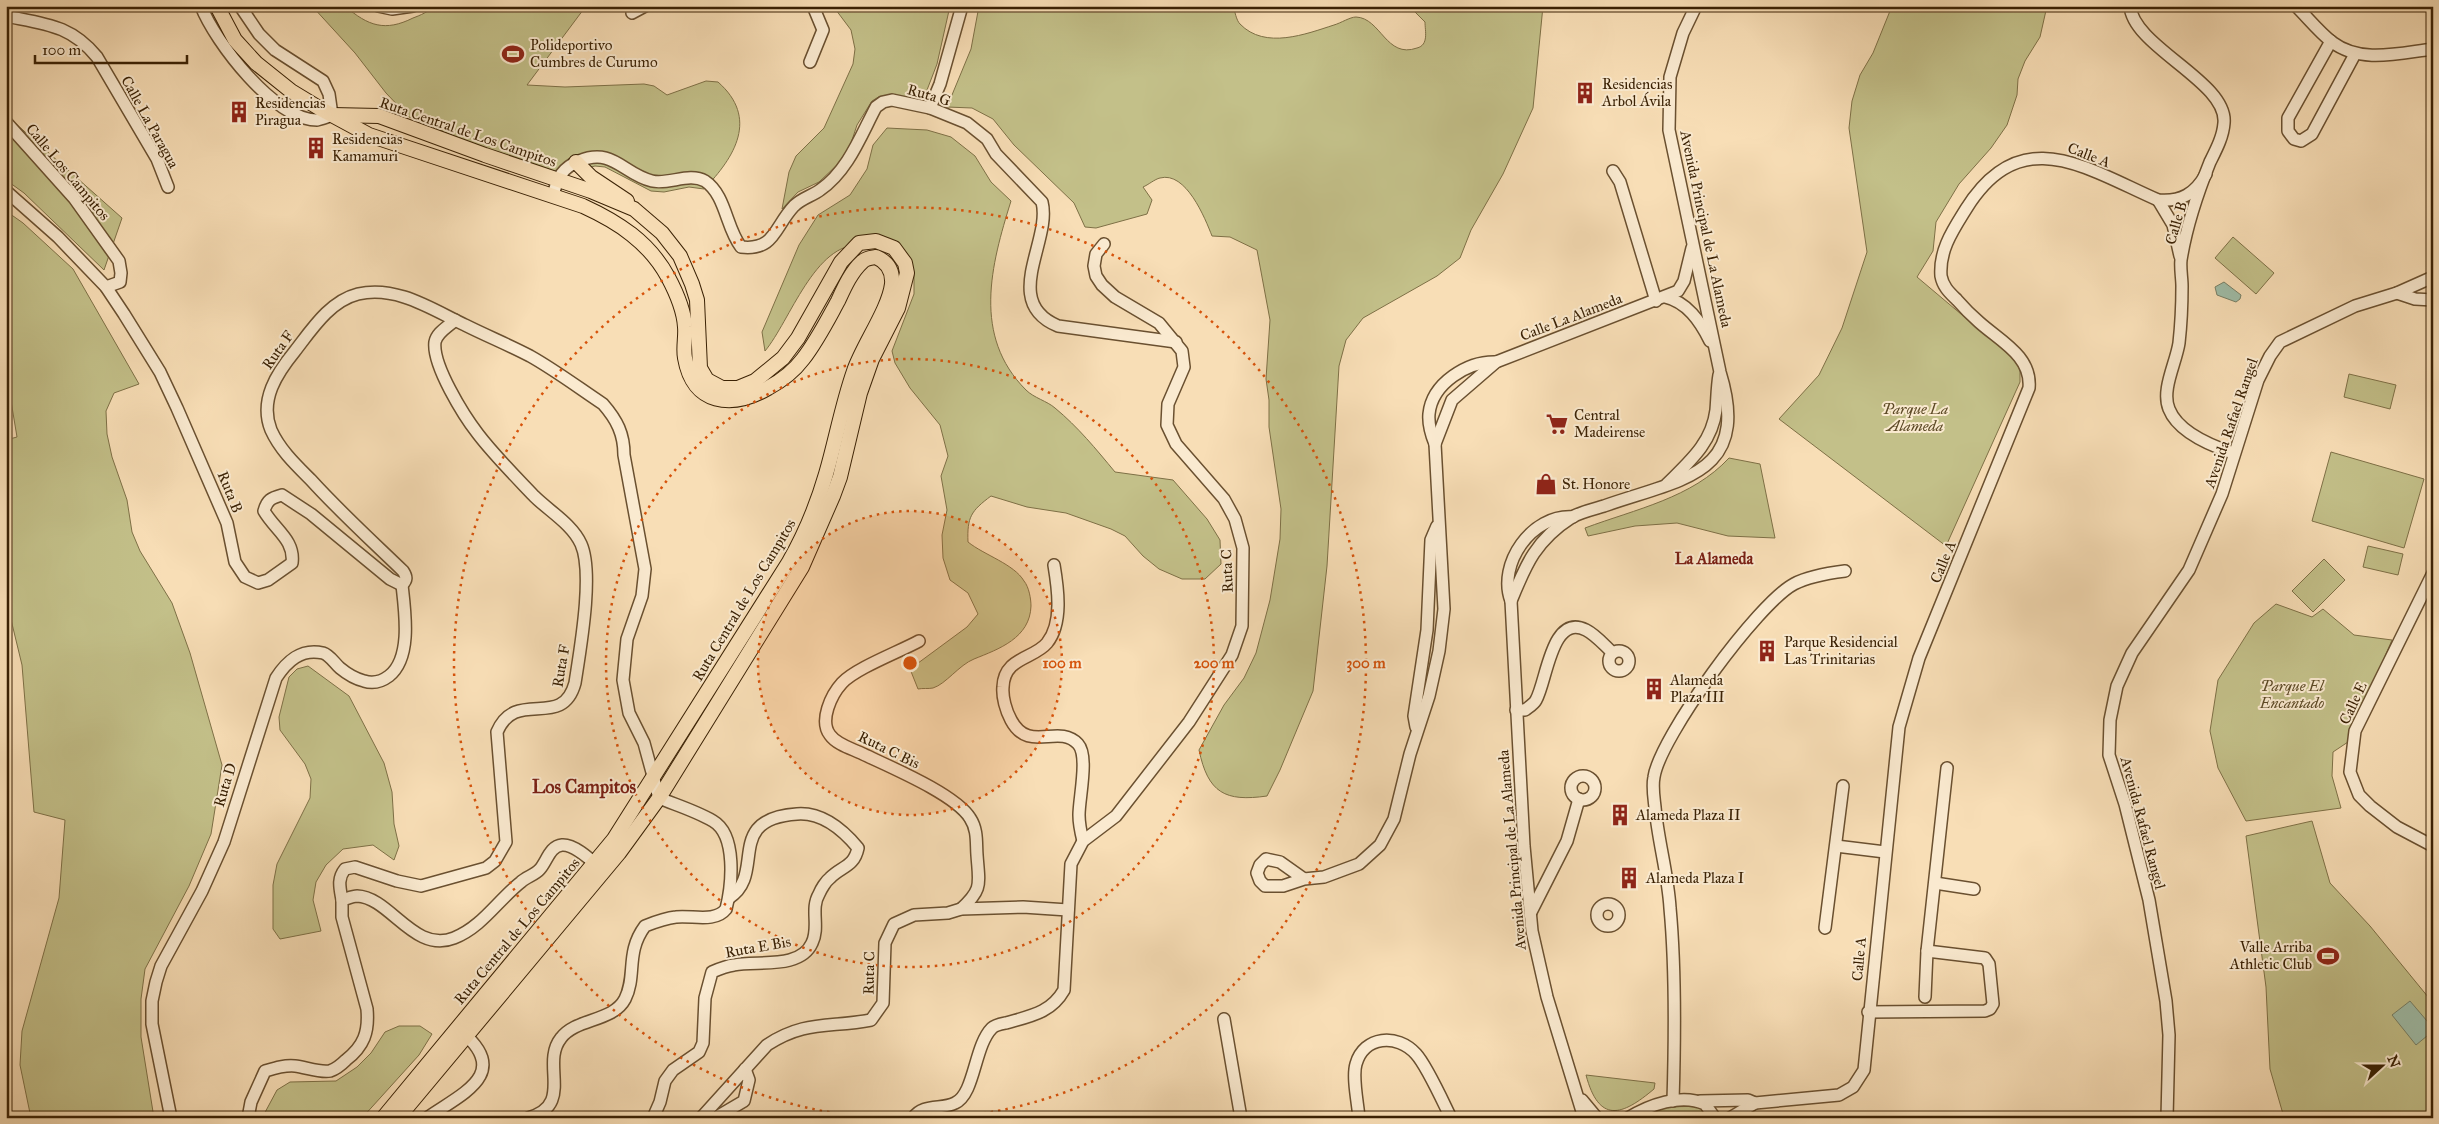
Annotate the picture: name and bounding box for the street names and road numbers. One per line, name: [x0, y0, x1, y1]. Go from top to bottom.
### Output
street label: Calle La Paragua: [117, 73, 183, 172]
street label: Ruta G: [905, 80, 953, 110]
street label: Ruta Central de Los Campitos: [377, 93, 559, 171]
street label: Calle Los Campitos: [22, 120, 114, 224]
street label: Avenida Principal de La Alameda: [1676, 128, 1736, 330]
street label: Calle A: [2065, 139, 2113, 171]
street label: Calle B: [2161, 199, 2191, 247]
street label: Calle La Alameda: [1517, 289, 1625, 345]
street label: Ruta F: [258, 327, 298, 373]
street label: Avenida Rafael Rangel: [2200, 355, 2262, 491]
street label: Ruta B: [214, 469, 246, 515]
street label: Ruta Central de Los Campitos: [688, 516, 800, 684]
street label: Calle A: [1926, 538, 1960, 586]
street label: Ruta C: [1217, 549, 1237, 593]
street label: Ruta F: [548, 643, 574, 689]
street label: Calle E: [2335, 679, 2371, 727]
street label: Ruta C Bis: [855, 727, 923, 773]
street label: Avenida Principal de La Alameda: [1494, 749, 1530, 952]
street label: Avenida Rafael Rangel: [2116, 754, 2170, 892]
street label: Ruta D: [210, 761, 240, 809]
street label: Ruta Central de Los Campitos: [450, 854, 584, 1008]
street label: Ruta E Bis: [724, 932, 792, 962]
street label: Calle A: [1848, 936, 1870, 982]
street label: Ruta C: [860, 951, 878, 995]

